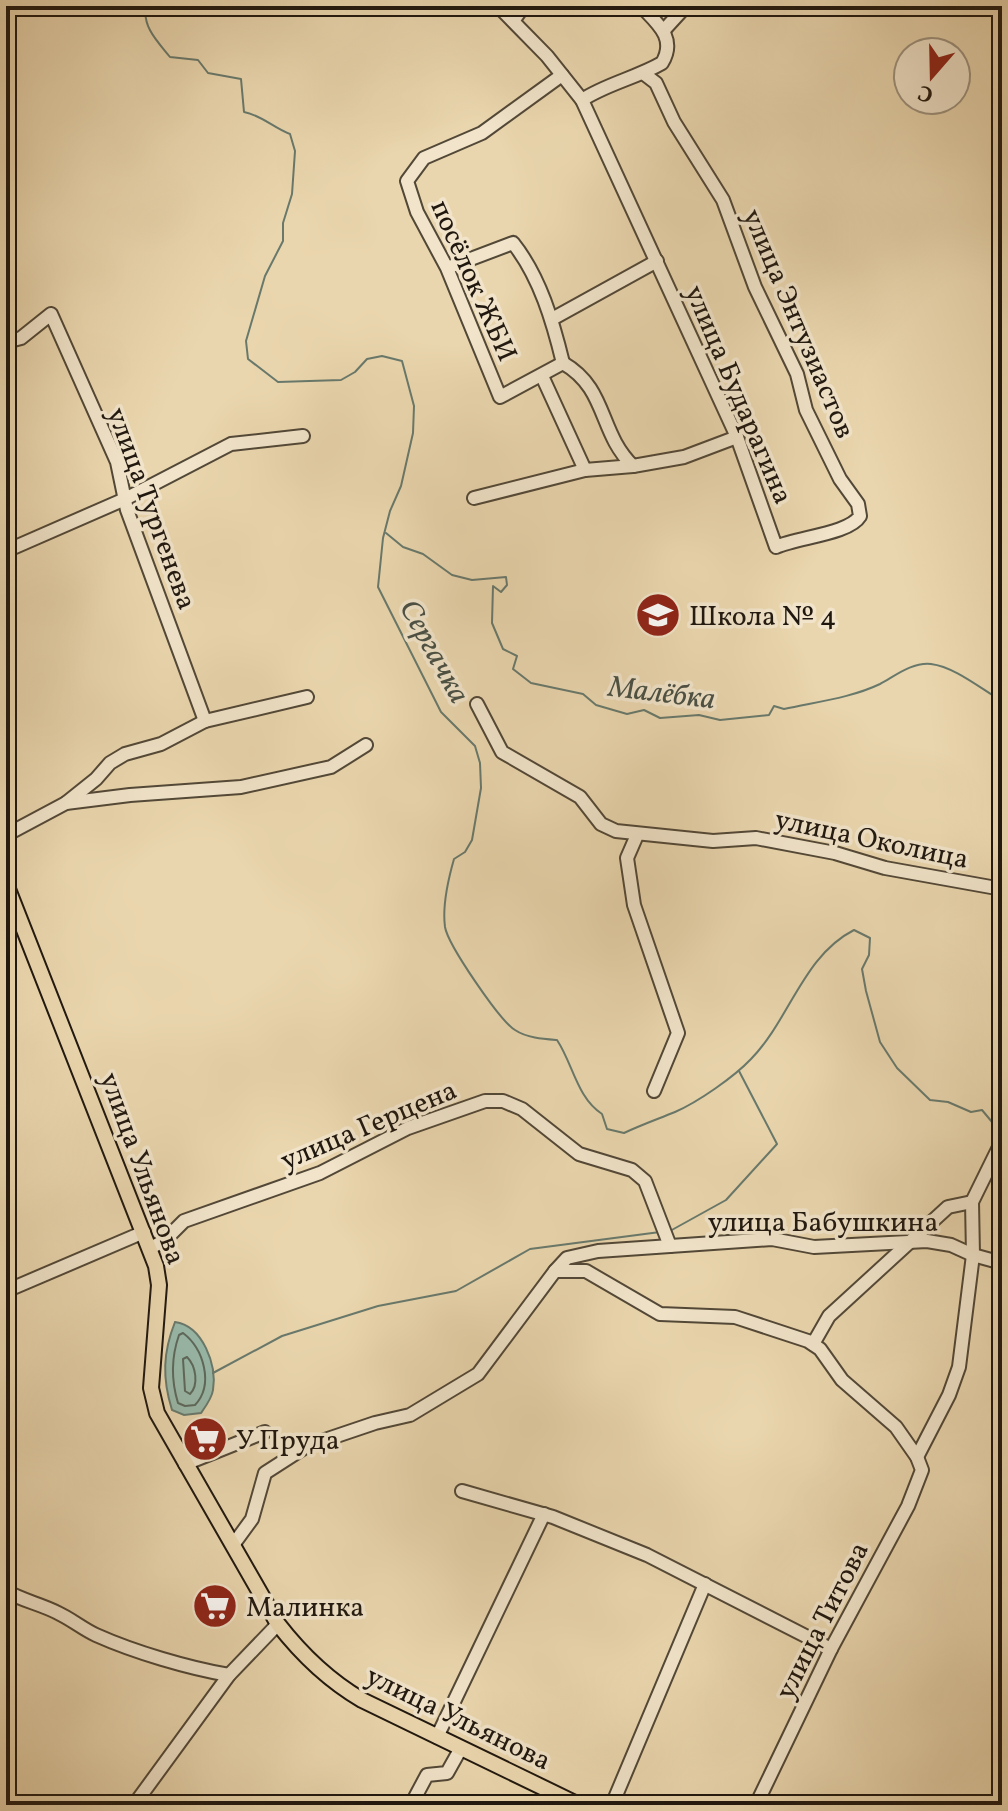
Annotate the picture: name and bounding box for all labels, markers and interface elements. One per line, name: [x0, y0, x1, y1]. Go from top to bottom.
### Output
north arrow: [892, 36, 972, 116]
text: С: [914, 75, 938, 109]
street label: посёлок ЖБИ: [420, 194, 526, 368]
street label: улица Энтузиастов: [732, 203, 864, 445]
street label: улица Бударагина: [674, 280, 801, 510]
street label: улица Тургенева: [96, 402, 205, 615]
school or university icon: Школа № 4: [634, 591, 682, 639]
water label: Сергачка: [388, 593, 479, 711]
place label: Школа № 4: [689, 598, 837, 637]
water label: Малёбка: [605, 666, 718, 721]
street label: улица Околица: [771, 801, 972, 880]
street label: улица Ульянова: [89, 1067, 195, 1270]
street label: улица Герцена: [275, 1072, 463, 1181]
street label: улица Бабушкина: [708, 1204, 938, 1243]
supermarket icon: У Пруда: [181, 1415, 229, 1463]
place label: У Пруда: [236, 1422, 340, 1461]
street label: улица Титова: [767, 1536, 880, 1707]
supermarket icon: Малинка: [191, 1582, 239, 1630]
place label: Малинка: [246, 1589, 364, 1628]
street label: улица Ульянова: [359, 1657, 557, 1781]

